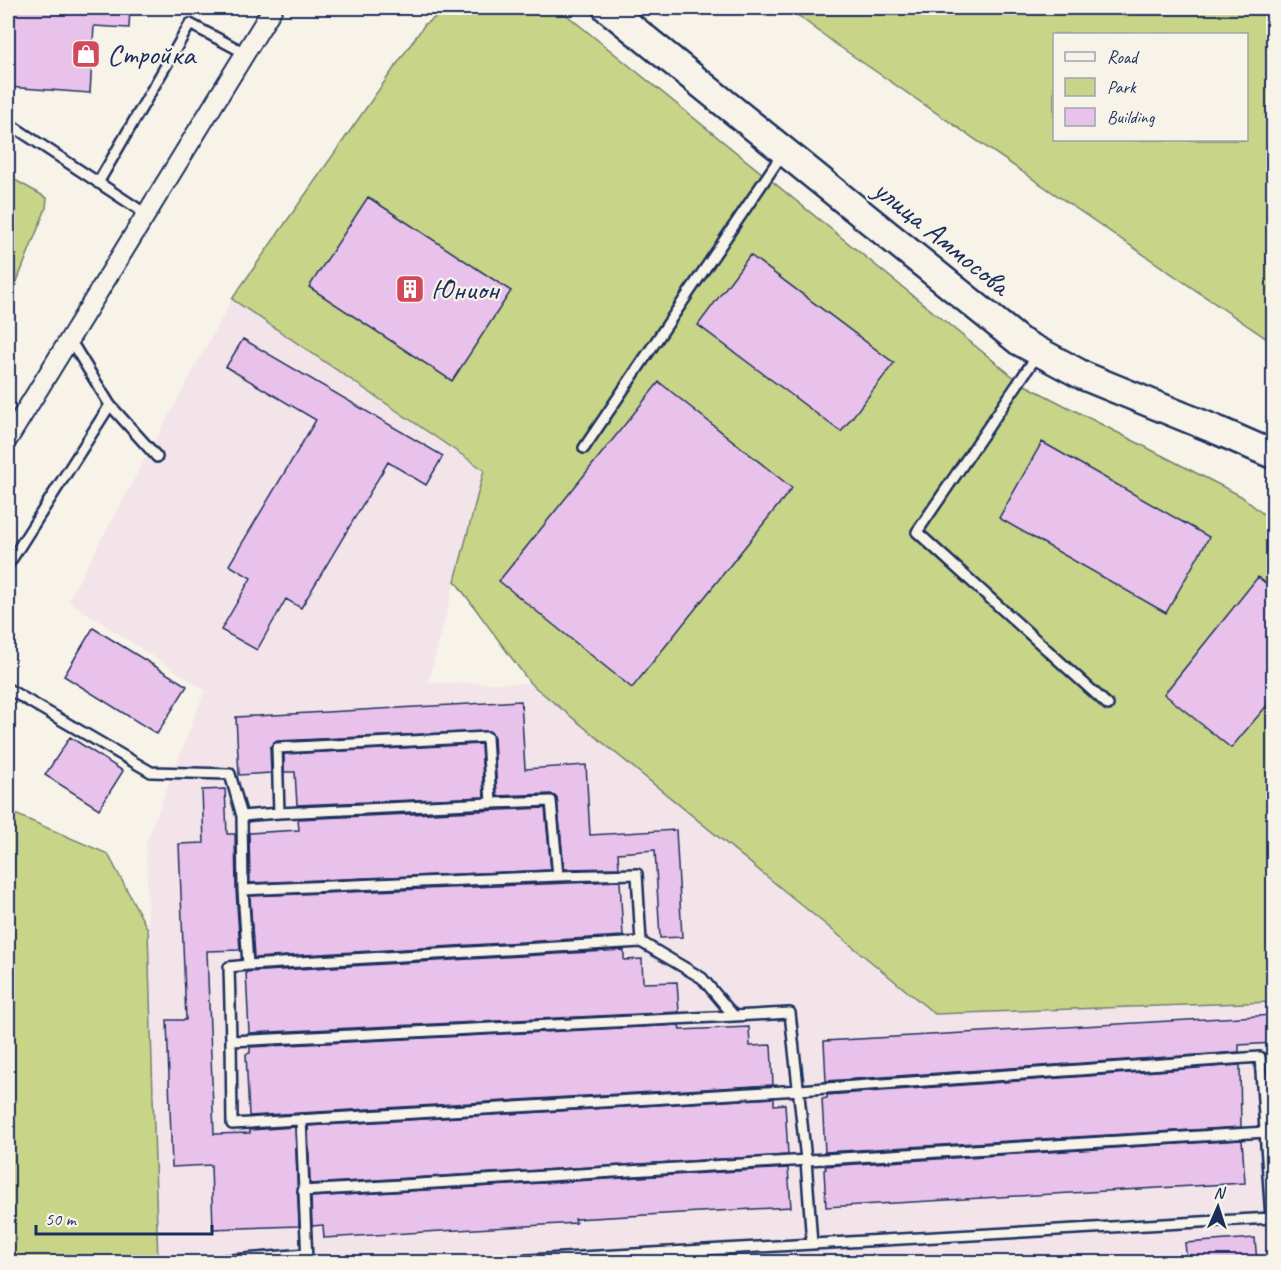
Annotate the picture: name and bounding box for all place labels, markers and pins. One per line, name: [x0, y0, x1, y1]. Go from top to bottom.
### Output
place label: Стройка: [107, 35, 197, 73]
shop icon: Стройка: [70, 38, 102, 70]
place label: Юнион: [431, 270, 501, 308]
building icon: Юнион: [394, 273, 426, 305]

